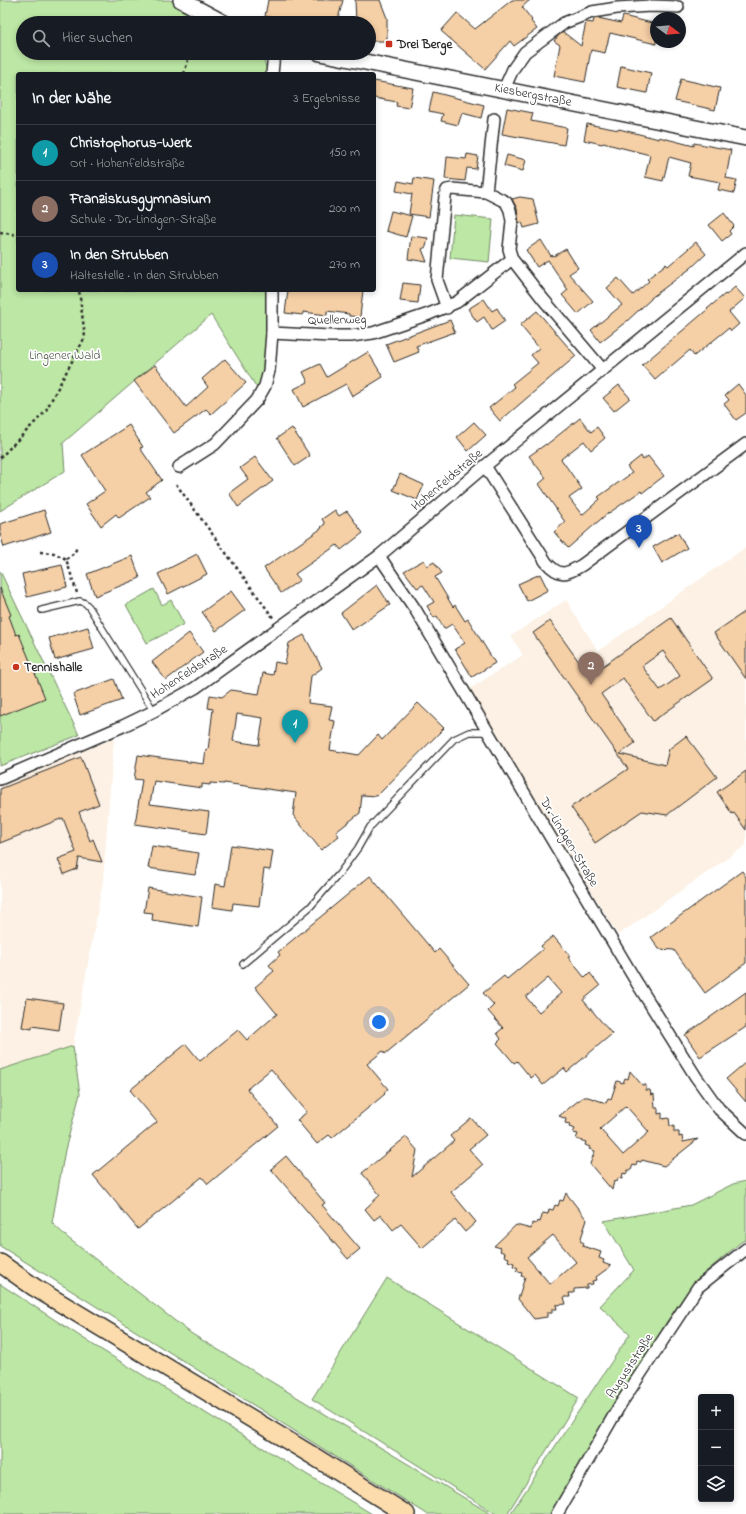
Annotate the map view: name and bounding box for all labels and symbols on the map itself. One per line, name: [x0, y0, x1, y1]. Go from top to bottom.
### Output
north arrow: [650, 12, 686, 48]
place label: Drei Berge: [396, 35, 453, 56]
marker: Drei Berge: [384, 39, 394, 49]
street label: Kiesbergstraße: [493, 78, 573, 113]
street label: Quellenweg: [308, 310, 367, 331]
park label: Lingener Wald: [29, 346, 101, 366]
street label: Hohenfeldstraße: [407, 444, 487, 516]
pin: 3: [626, 515, 652, 548]
street label: Hohenfeldstraße: [147, 640, 231, 704]
pin: 2: [578, 652, 604, 685]
place label: Tennishalle: [24, 658, 84, 677]
marker: Tennishalle: [11, 662, 21, 672]
pin: 1: [282, 710, 308, 743]
street label: Dr.-Lindgen-Straße: [533, 793, 603, 891]
your location: [369, 1012, 389, 1032]
street label: Auguststraße: [602, 1330, 659, 1403]

